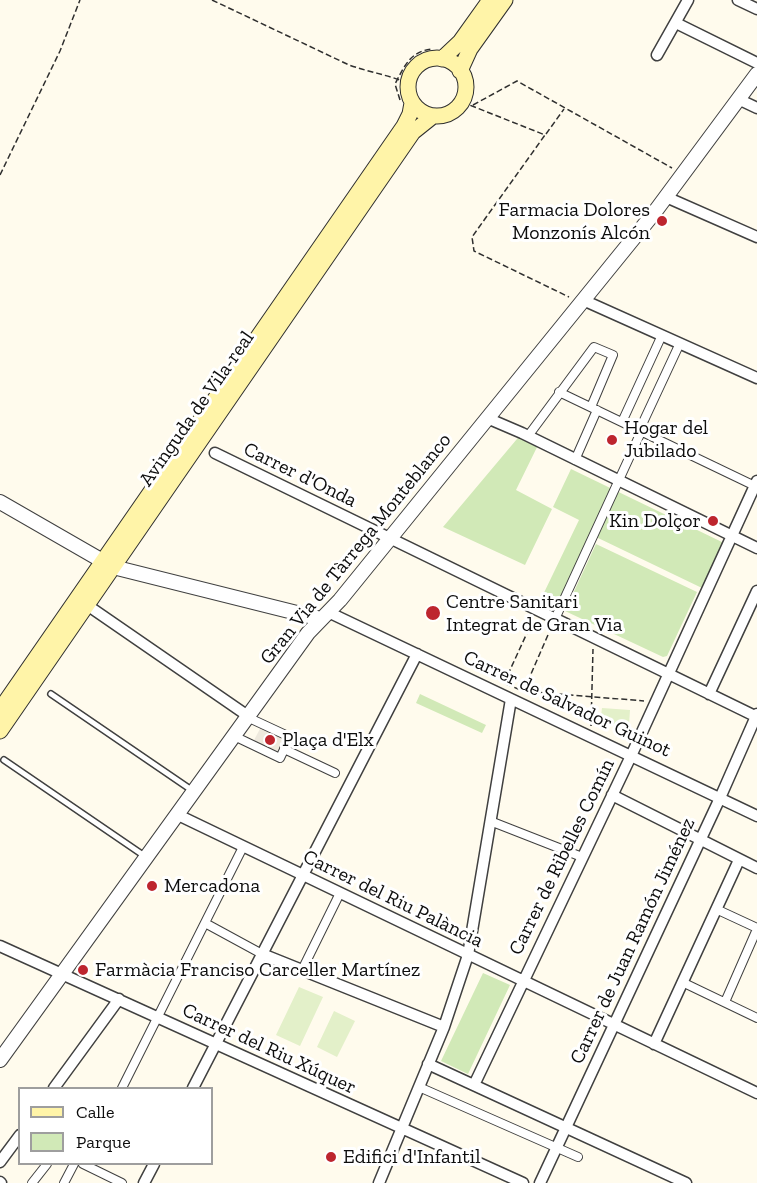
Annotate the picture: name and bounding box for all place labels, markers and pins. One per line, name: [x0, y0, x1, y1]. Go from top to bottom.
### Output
place label: Farmacia Dolores Monzonís Alcón: [499, 198, 650, 245]
marker: Farmacia Dolores Monzonís Alcón: [655, 214, 669, 228]
place label: Hogar del Jubilado: [624, 416, 708, 463]
marker: Hogar del Jubilado: [605, 433, 619, 447]
place label: Kin Dolçor: [609, 509, 701, 533]
marker: Kin Dolçor: [706, 514, 720, 528]
place label: Centre Sanitari Integrat de Gran Via: [446, 590, 622, 637]
marker: Centre Sanitari Integrat de Gran Via: [424, 604, 442, 622]
place label: Plaça d'Elx: [282, 728, 374, 752]
marker: Plaça d'Elx: [263, 733, 277, 747]
place label: Mercadona: [164, 874, 260, 898]
marker: Mercadona: [145, 879, 159, 893]
place label: Farmàcia Franciso Carceller Martínez: [95, 958, 420, 982]
marker: Farmàcia Franciso Carceller Martínez: [76, 963, 90, 977]
place label: Edifici d'Infantil: [343, 1145, 480, 1169]
marker: Edifici d'Infantil: [324, 1150, 338, 1164]

